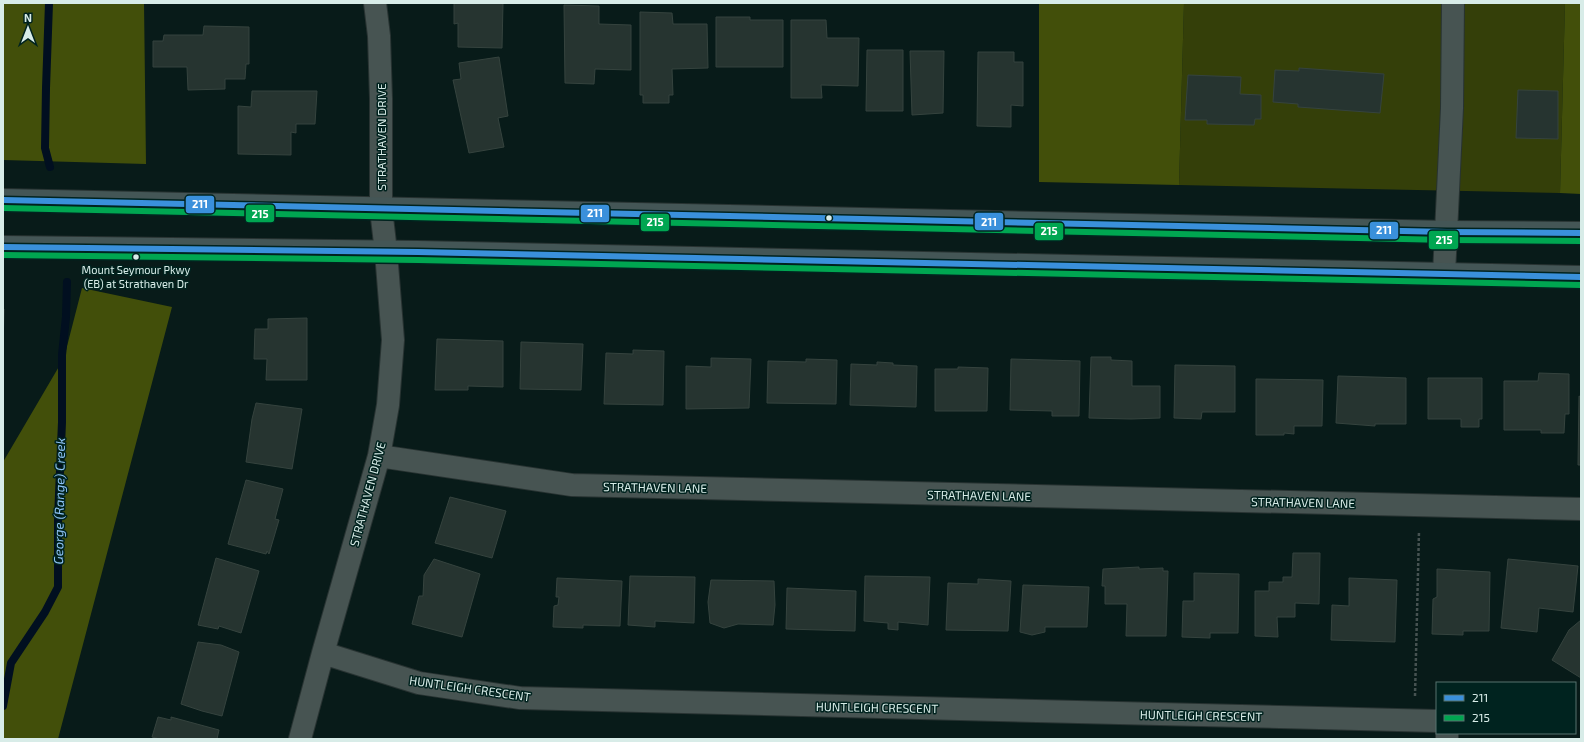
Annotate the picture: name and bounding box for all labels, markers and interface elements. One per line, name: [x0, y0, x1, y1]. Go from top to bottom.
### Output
north arrow: [8, 8, 48, 48]
text: N: [24, 11, 32, 24]
street label: STRATHAVEN DRIVE: [374, 83, 388, 191]
line badge: 211: [185, 195, 215, 214]
text: 211: [192, 197, 208, 210]
line badge: 215: [245, 204, 275, 223]
line badge: 211: [580, 204, 610, 223]
text: 211: [587, 206, 603, 219]
text: 215: [251, 207, 269, 220]
line badge: 211: [974, 212, 1004, 231]
line badge: 215: [640, 213, 670, 232]
unlabelled marker: [824, 213, 834, 223]
text: 215: [646, 215, 664, 228]
text: 211: [981, 215, 997, 228]
line badge: 211: [1369, 221, 1399, 240]
line badge: 215: [1034, 222, 1064, 241]
text: 211: [1376, 223, 1392, 236]
text: 215: [1040, 224, 1058, 237]
line badge: 215: [1428, 230, 1459, 250]
text: 215: [1435, 233, 1453, 246]
marker: Mount Seymour Pkwy (EB) at Strathaven Dr: [131, 252, 141, 262]
place label: Mount Seymour Pkwy (EB) at Strathaven Dr: [82, 263, 191, 290]
water label: George (Range) Creek: [50, 437, 68, 564]
street label: STRATHAVEN DRIVE: [346, 440, 388, 548]
street label: STRATHAVEN LANE: [603, 479, 707, 495]
street label: STRATHAVEN LANE: [927, 487, 1031, 503]
street label: STRATHAVEN LANE: [1251, 494, 1355, 510]
street label: HUNTLEIGH CRESCENT: [408, 673, 532, 703]
legend: [1436, 682, 1576, 734]
text: 211: [1472, 690, 1488, 704]
street label: HUNTLEIGH CRESCENT: [816, 699, 938, 715]
street label: HUNTLEIGH CRESCENT: [1140, 707, 1262, 723]
text: 215: [1472, 710, 1490, 724]

